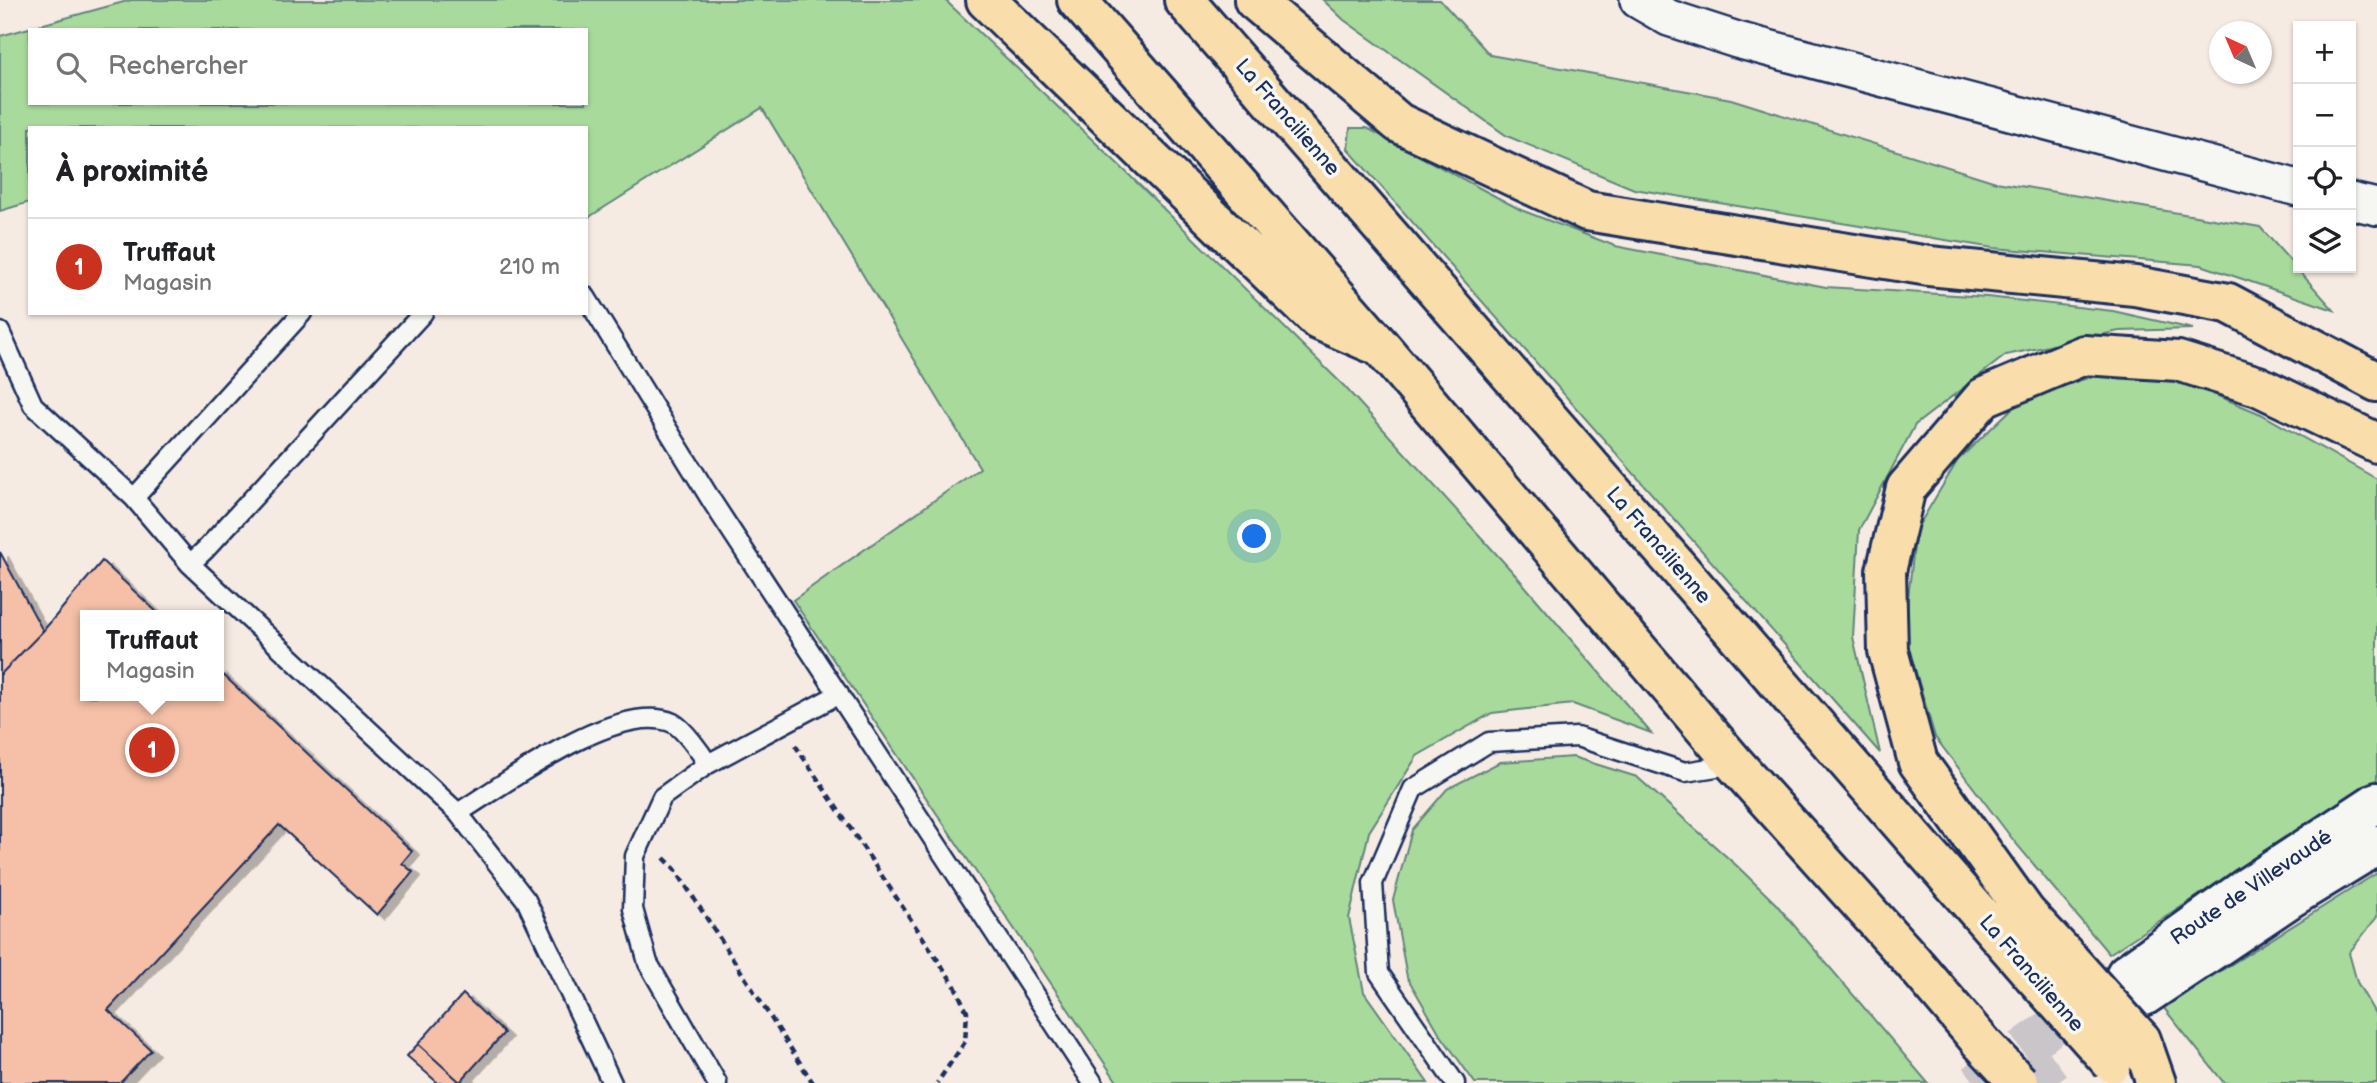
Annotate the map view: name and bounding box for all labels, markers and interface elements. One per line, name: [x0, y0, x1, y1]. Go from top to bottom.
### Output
north arrow: [2209, 21, 2272, 84]
map controls: [2293, 21, 2356, 273]
button: +: [2293, 21, 2356, 84]
search box: [28, 28, 588, 105]
icon: search: [52, 48, 90, 86]
text: Rechercher: [108, 51, 247, 82]
street label: La Francilienne: [1230, 54, 1345, 181]
button: −: [2293, 84, 2356, 147]
button: locate: [2293, 147, 2356, 210]
text: À proximité: [56, 154, 208, 190]
button: layers: [2293, 210, 2356, 273]
text: Truffaut: [123, 238, 215, 269]
text: 1: [74, 253, 84, 281]
text: 210 m: [499, 253, 560, 281]
text: Magasin: [123, 269, 212, 297]
street label: La Francilienne: [1601, 482, 1716, 609]
your location: [1237, 519, 1271, 553]
popup: [80, 610, 224, 701]
text: Truffaut: [106, 626, 198, 657]
text: Magasin: [106, 657, 195, 685]
pin: 1: [129, 724, 175, 776]
street label: Route de Villevaudé: [2166, 824, 2337, 951]
street label: La Francilienne: [1974, 910, 2089, 1037]

